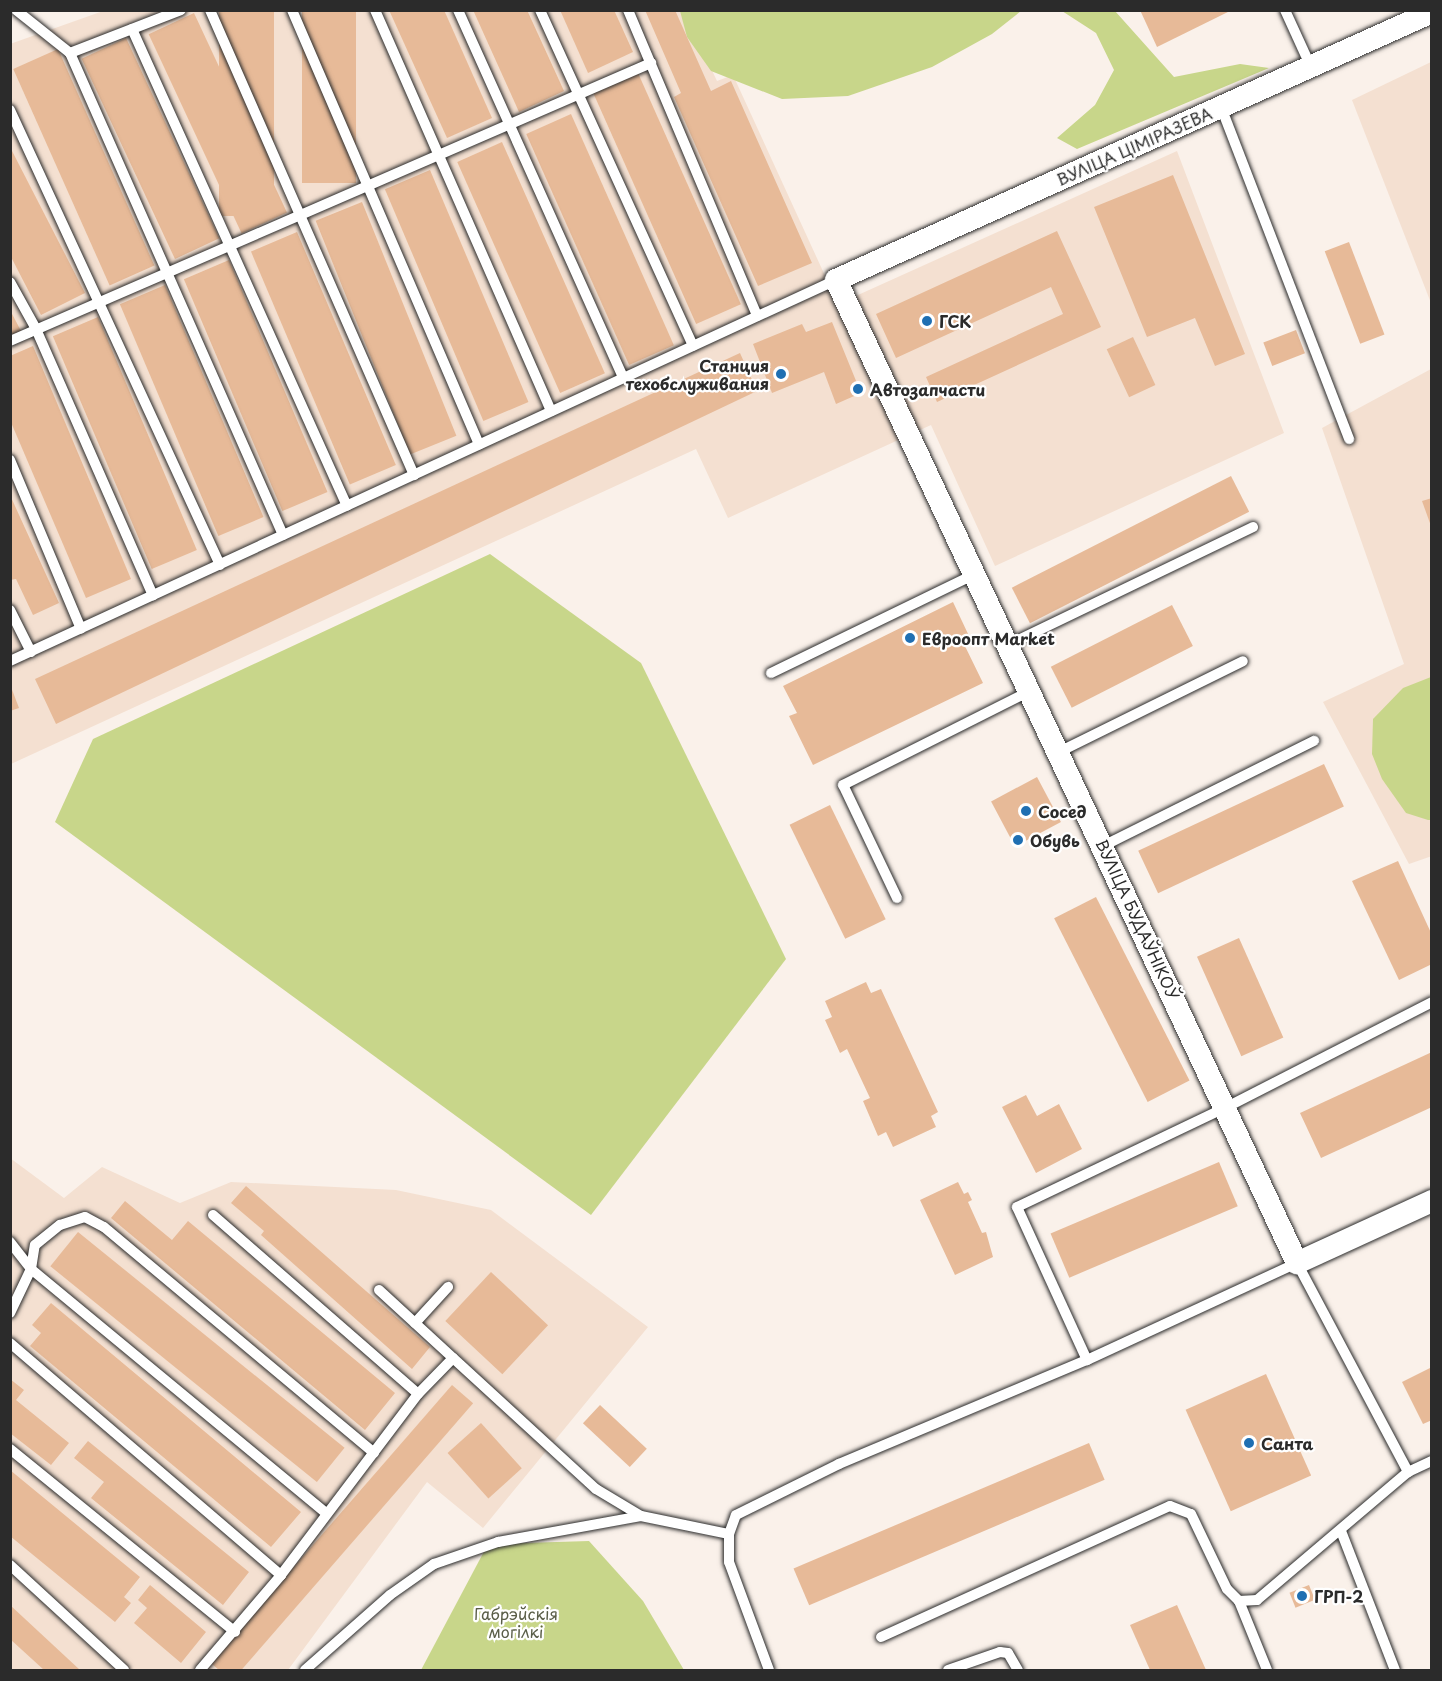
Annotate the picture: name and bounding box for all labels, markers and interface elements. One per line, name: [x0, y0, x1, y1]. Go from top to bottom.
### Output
street label: ВУЛІЦА ЦІМІРАЗЕВА: [1053, 103, 1215, 189]
place label: ГСК: [939, 311, 971, 331]
marker: ГСК: [920, 314, 934, 328]
place label: Станция техобслуживания: [626, 355, 769, 393]
marker: Станция техобслуживания: [774, 367, 788, 381]
place label: Автозапчасти: [870, 379, 985, 399]
marker: Автозапчасти: [851, 382, 865, 396]
place label: Евроопт Market: [922, 628, 1055, 648]
marker: Евроопт Market: [903, 631, 917, 645]
place label: Сосед: [1038, 801, 1086, 821]
marker: Сосед: [1019, 804, 1033, 818]
place label: Обувь: [1030, 830, 1080, 850]
marker: Обувь: [1011, 833, 1025, 847]
street label: ВУЛІЦА БУДАЎНІКОЎ: [1092, 836, 1184, 1002]
place label: Санта: [1261, 1433, 1313, 1453]
marker: Санта: [1242, 1436, 1256, 1450]
place label: ГРП-2: [1314, 1586, 1363, 1606]
marker: ГРП-2: [1295, 1589, 1309, 1603]
park label: Габрэйскія могілкі: [474, 1603, 558, 1641]

